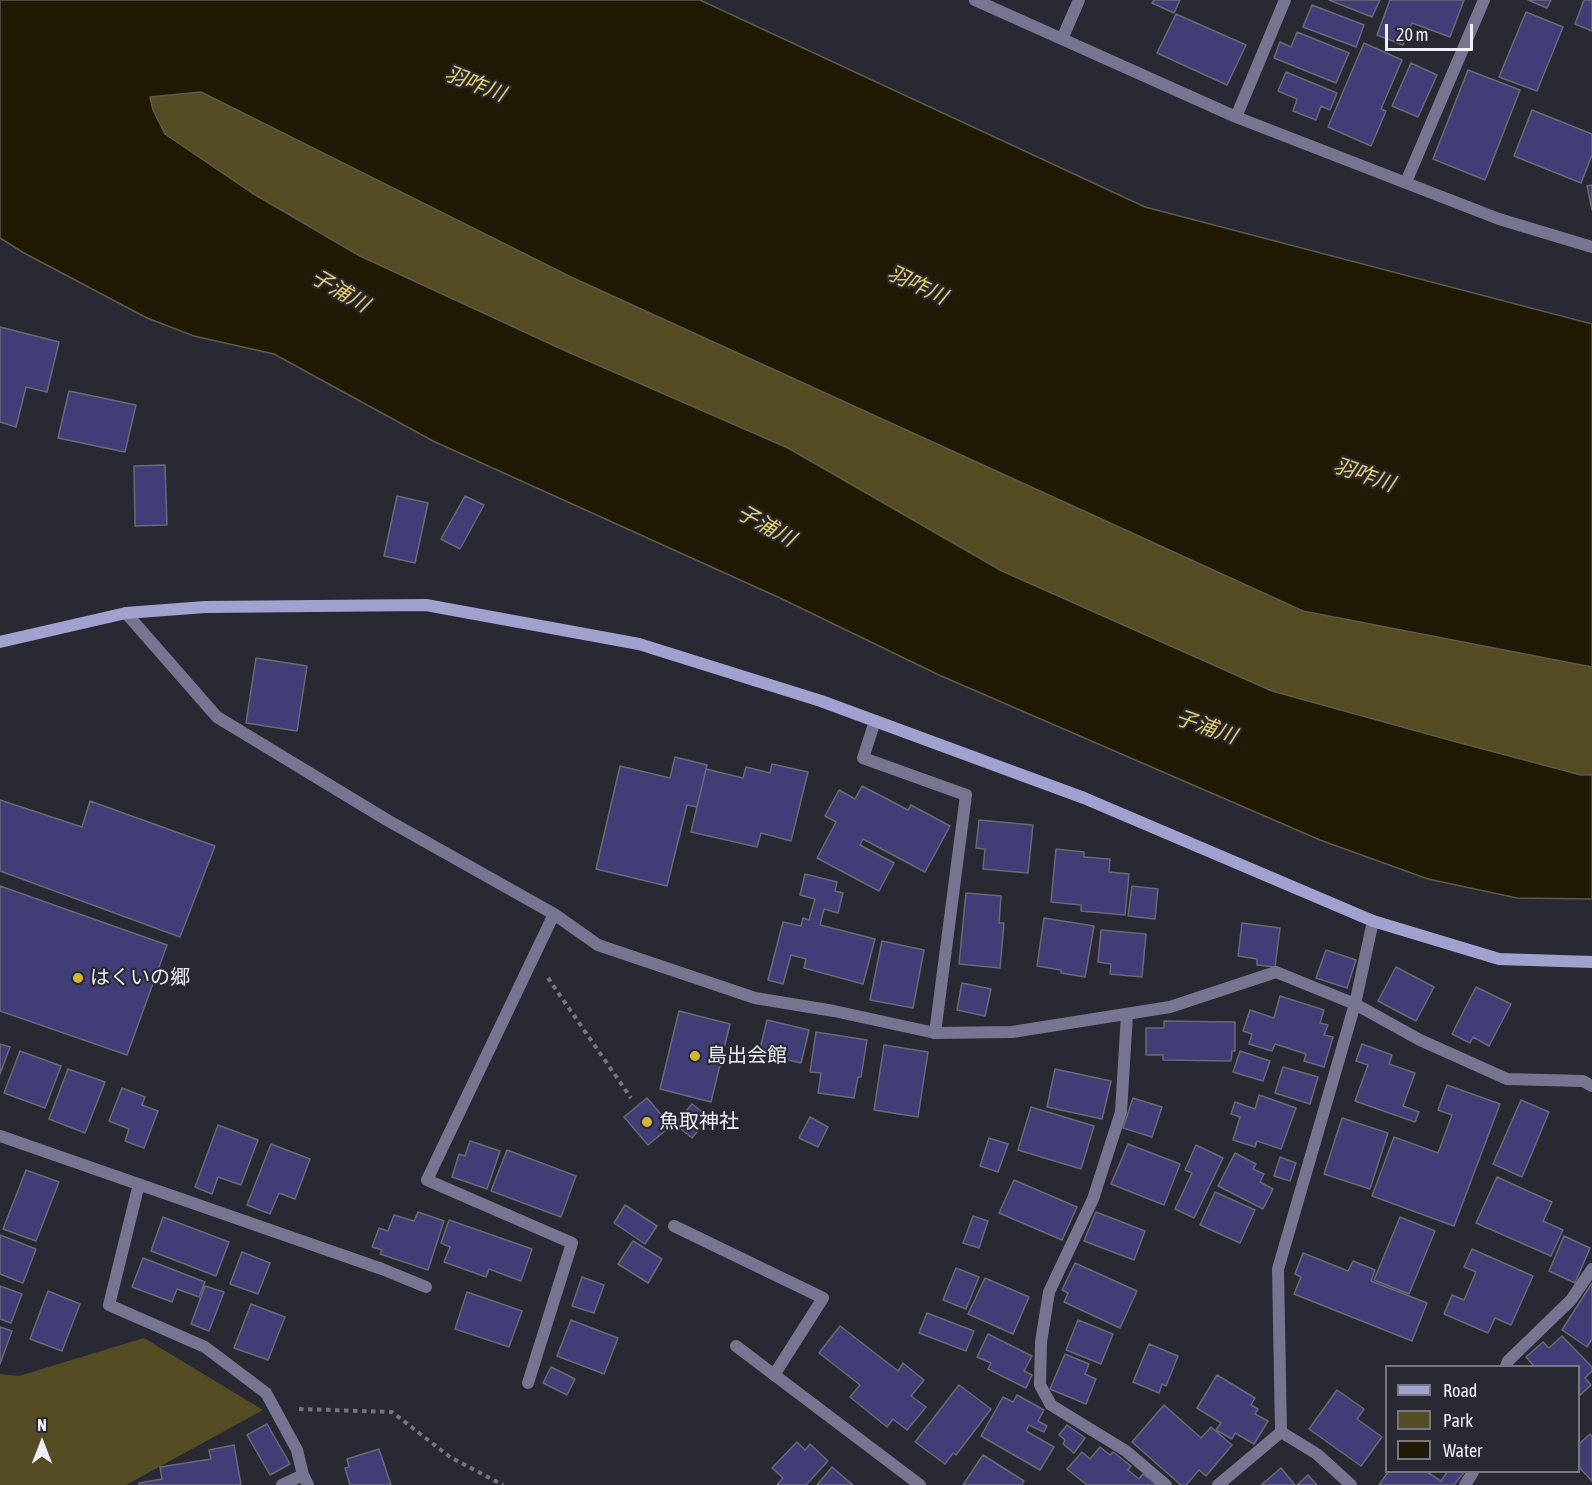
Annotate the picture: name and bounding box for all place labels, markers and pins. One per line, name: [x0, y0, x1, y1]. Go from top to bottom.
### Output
place label: はくいの郷: [90, 966, 190, 990]
marker: はくいの郷: [71, 971, 85, 985]
place label: 島出会館: [707, 1044, 787, 1068]
marker: 島出会館: [688, 1049, 702, 1063]
place label: 魚取神社: [659, 1110, 739, 1134]
marker: 魚取神社: [640, 1115, 654, 1129]

